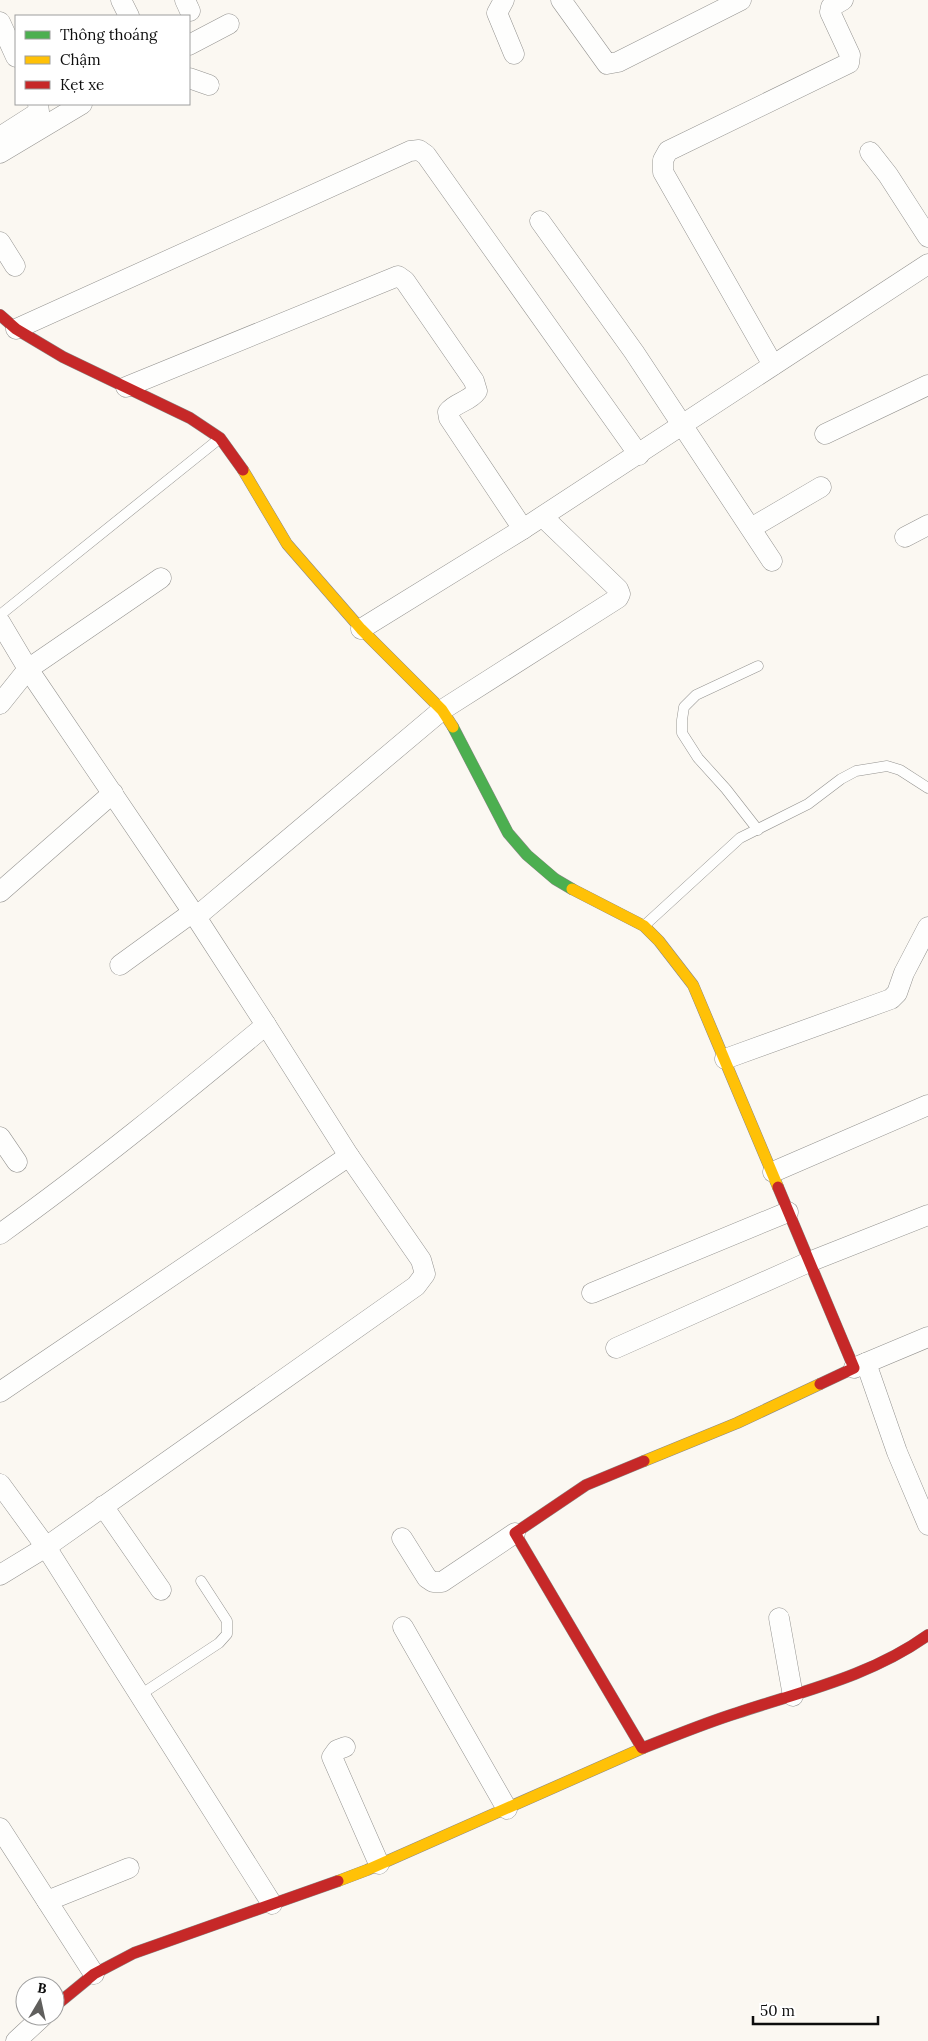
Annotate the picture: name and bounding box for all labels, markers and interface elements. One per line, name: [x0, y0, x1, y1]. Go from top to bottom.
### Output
legend: [15, 15, 190, 105]
text: Thông thoáng: [60, 25, 158, 44]
text: Chậm: [60, 50, 101, 69]
text: Kẹt xe: [60, 75, 104, 94]
north arrow: [15, 1976, 65, 2026]
text: B: [36, 1979, 48, 1998]
scale bar: [753, 1994, 878, 2026]
text: 50 m: [760, 2001, 795, 2020]

